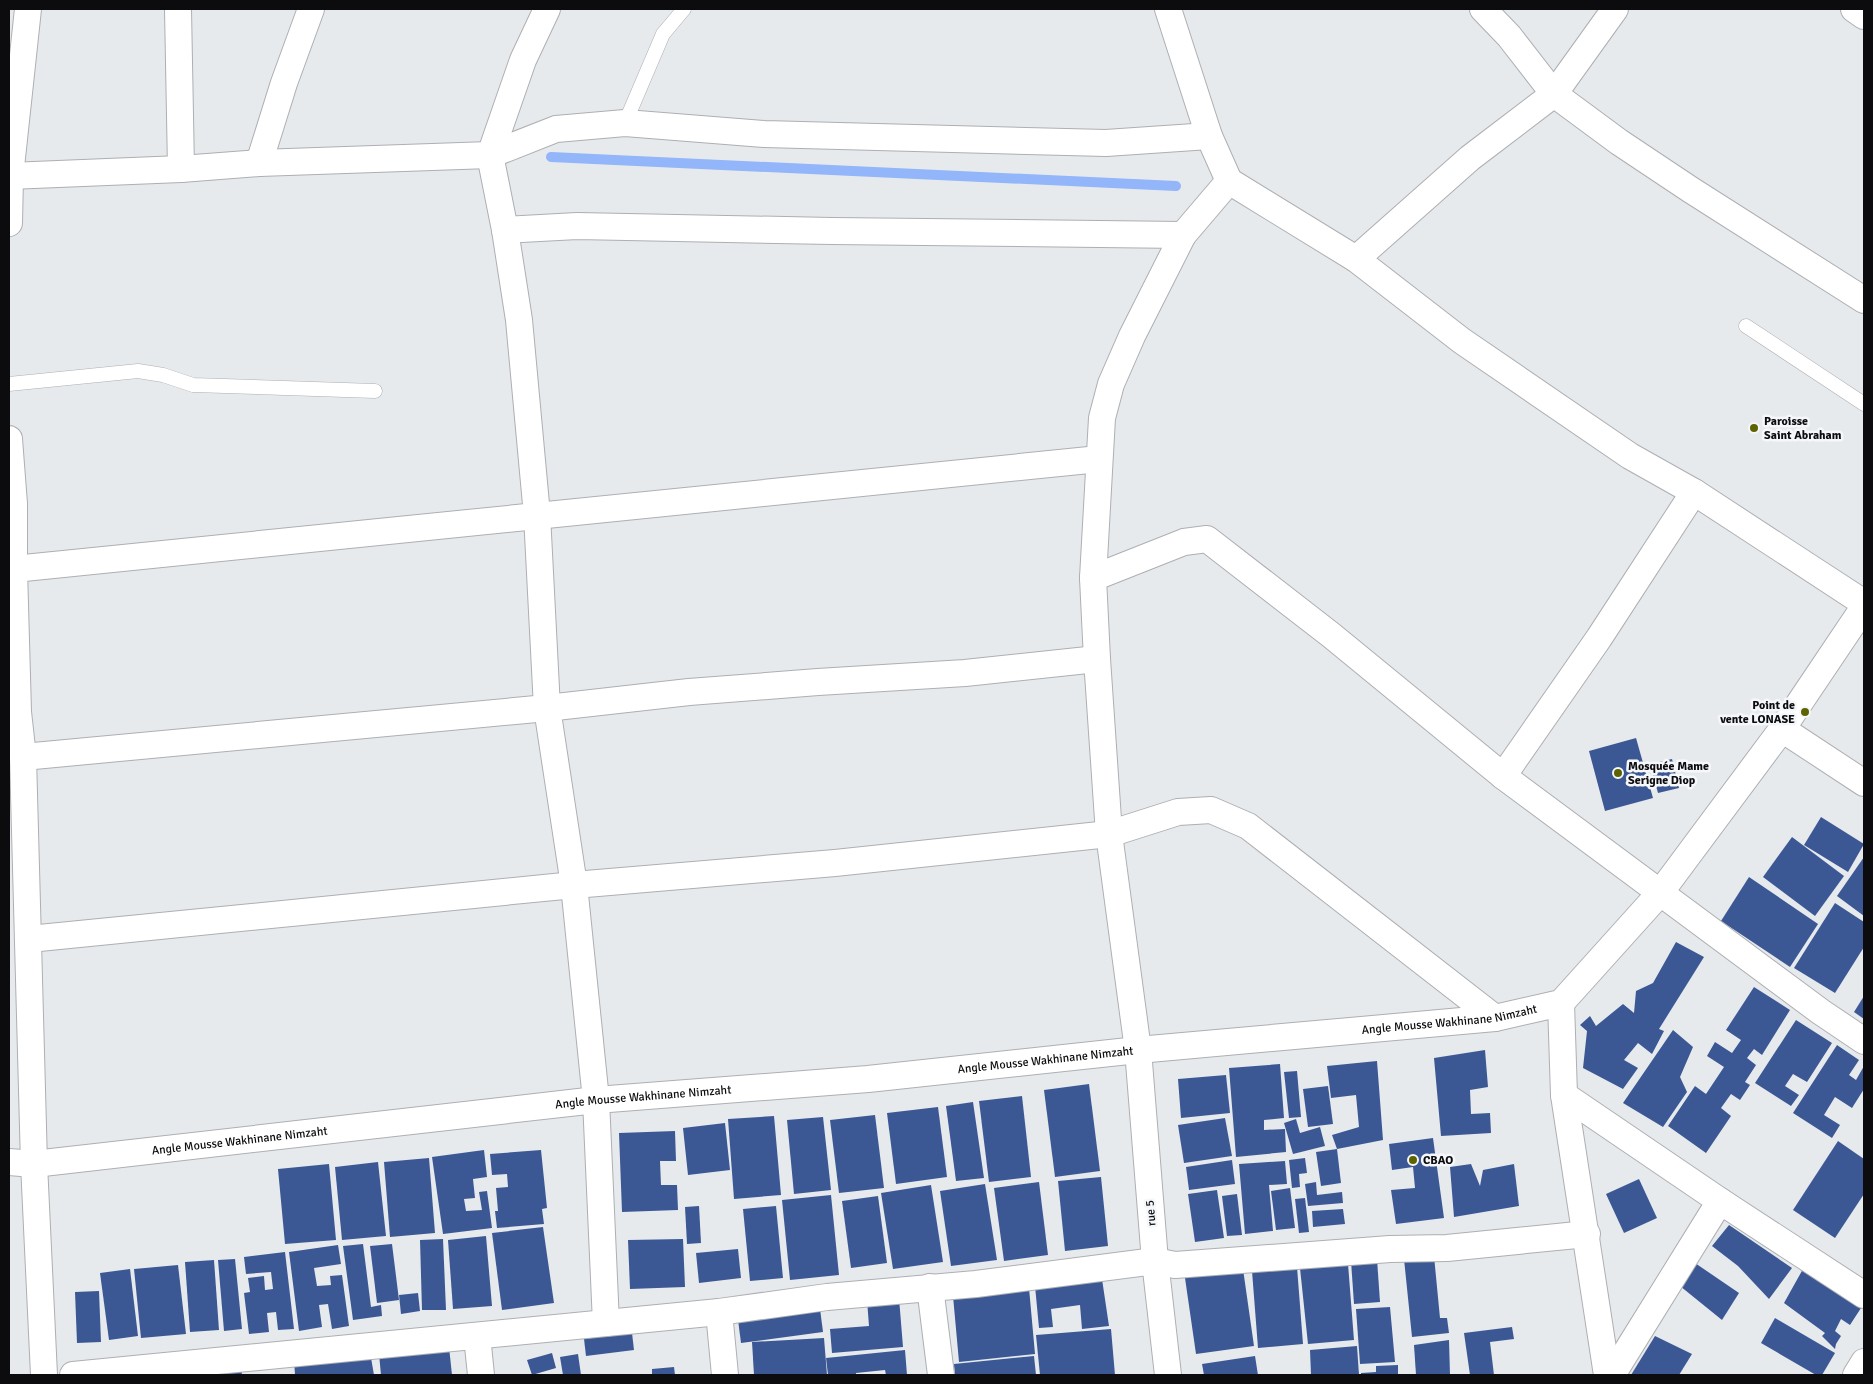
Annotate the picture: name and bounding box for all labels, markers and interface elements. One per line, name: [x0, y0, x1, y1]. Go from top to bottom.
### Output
place label: Paroisse Saint Abraham: [1764, 414, 1842, 443]
marker: Paroisse Saint Abraham: [1748, 422, 1760, 434]
place label: Point de vente LONASE: [1719, 698, 1795, 727]
marker: Point de vente LONASE: [1799, 706, 1811, 718]
place label: Mosquée Mame Serigne Diop: [1628, 759, 1709, 788]
marker: Mosquée Mame Serigne Diop: [1612, 767, 1624, 779]
street label: Angle Mousse Wakhinane Nimzaht: [1361, 1001, 1538, 1037]
street label: Angle Mousse Wakhinane Nimzaht: [957, 1043, 1134, 1077]
street label: Angle Mousse Wakhinane Nimzaht: [554, 1082, 732, 1112]
street label: Angle Mousse Wakhinane Nimzaht: [151, 1123, 328, 1158]
place label: CBAO: [1423, 1153, 1453, 1168]
marker: CBAO: [1407, 1154, 1419, 1166]
street label: rue 5: [1142, 1199, 1160, 1227]

